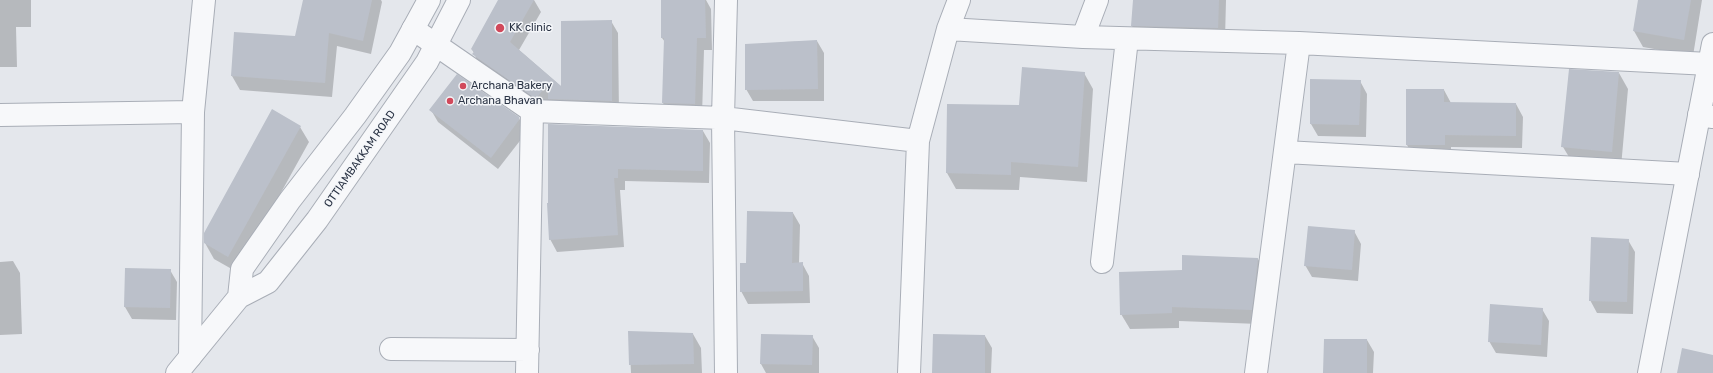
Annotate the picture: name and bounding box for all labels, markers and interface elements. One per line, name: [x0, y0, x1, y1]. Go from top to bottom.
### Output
place label: KK clinic: [509, 21, 552, 35]
marker: KK clinic: [494, 22, 506, 34]
place label: Archana Bakery: [471, 79, 552, 93]
marker: Archana Bakery: [458, 81, 468, 91]
place label: Archana Bhavan: [458, 94, 542, 108]
marker: Archana Bhavan: [445, 96, 455, 106]
street label: OTTIAMBAKKAM ROAD: [322, 108, 398, 210]

